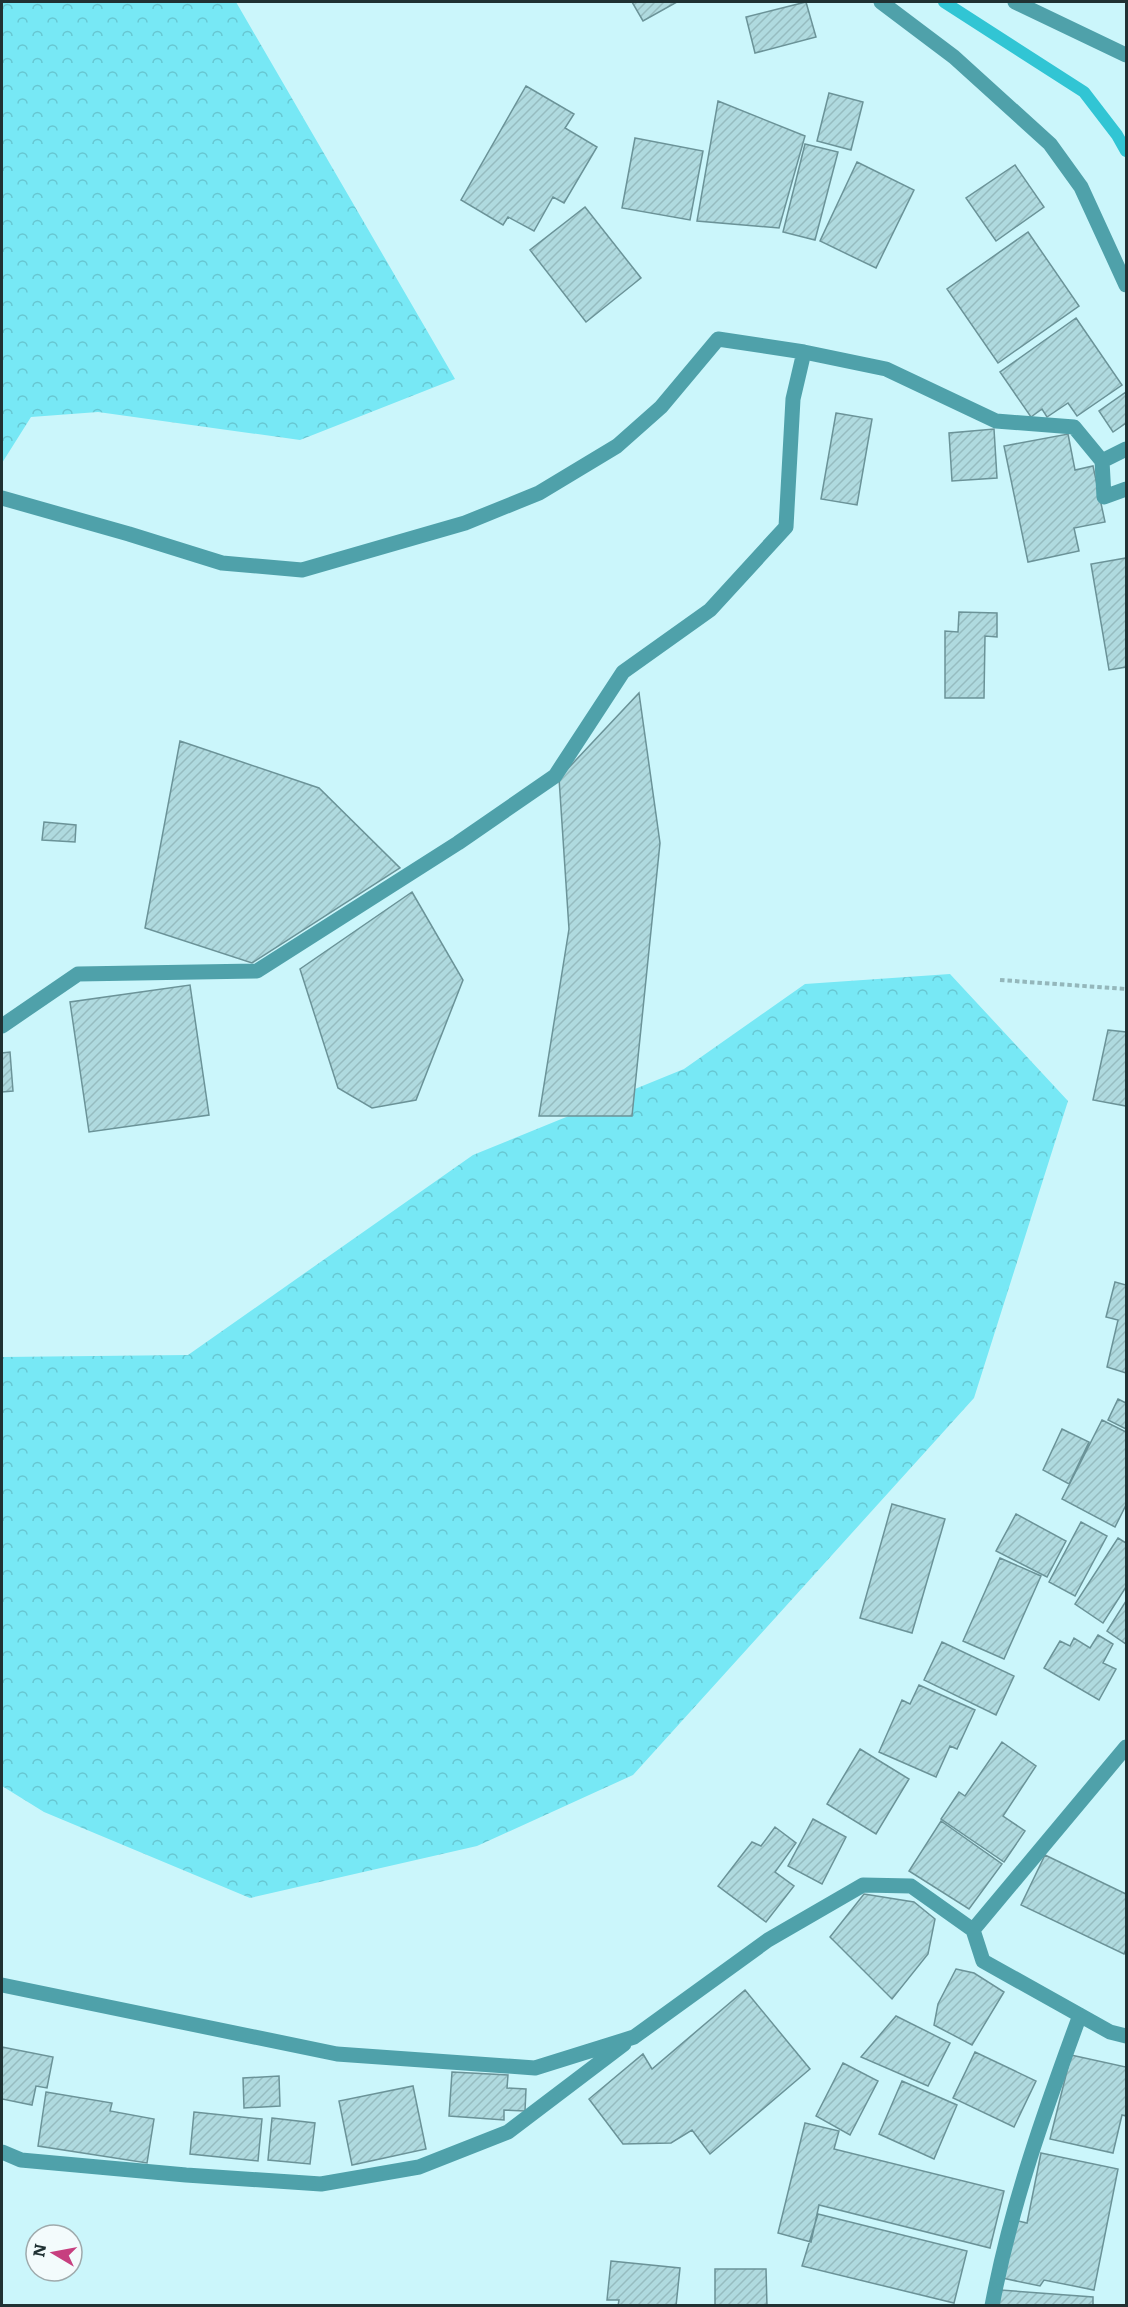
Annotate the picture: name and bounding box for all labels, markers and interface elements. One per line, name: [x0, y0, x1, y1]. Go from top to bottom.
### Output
north arrow: [24, 2223, 84, 2283]
text: N: [25, 2242, 51, 2259]

